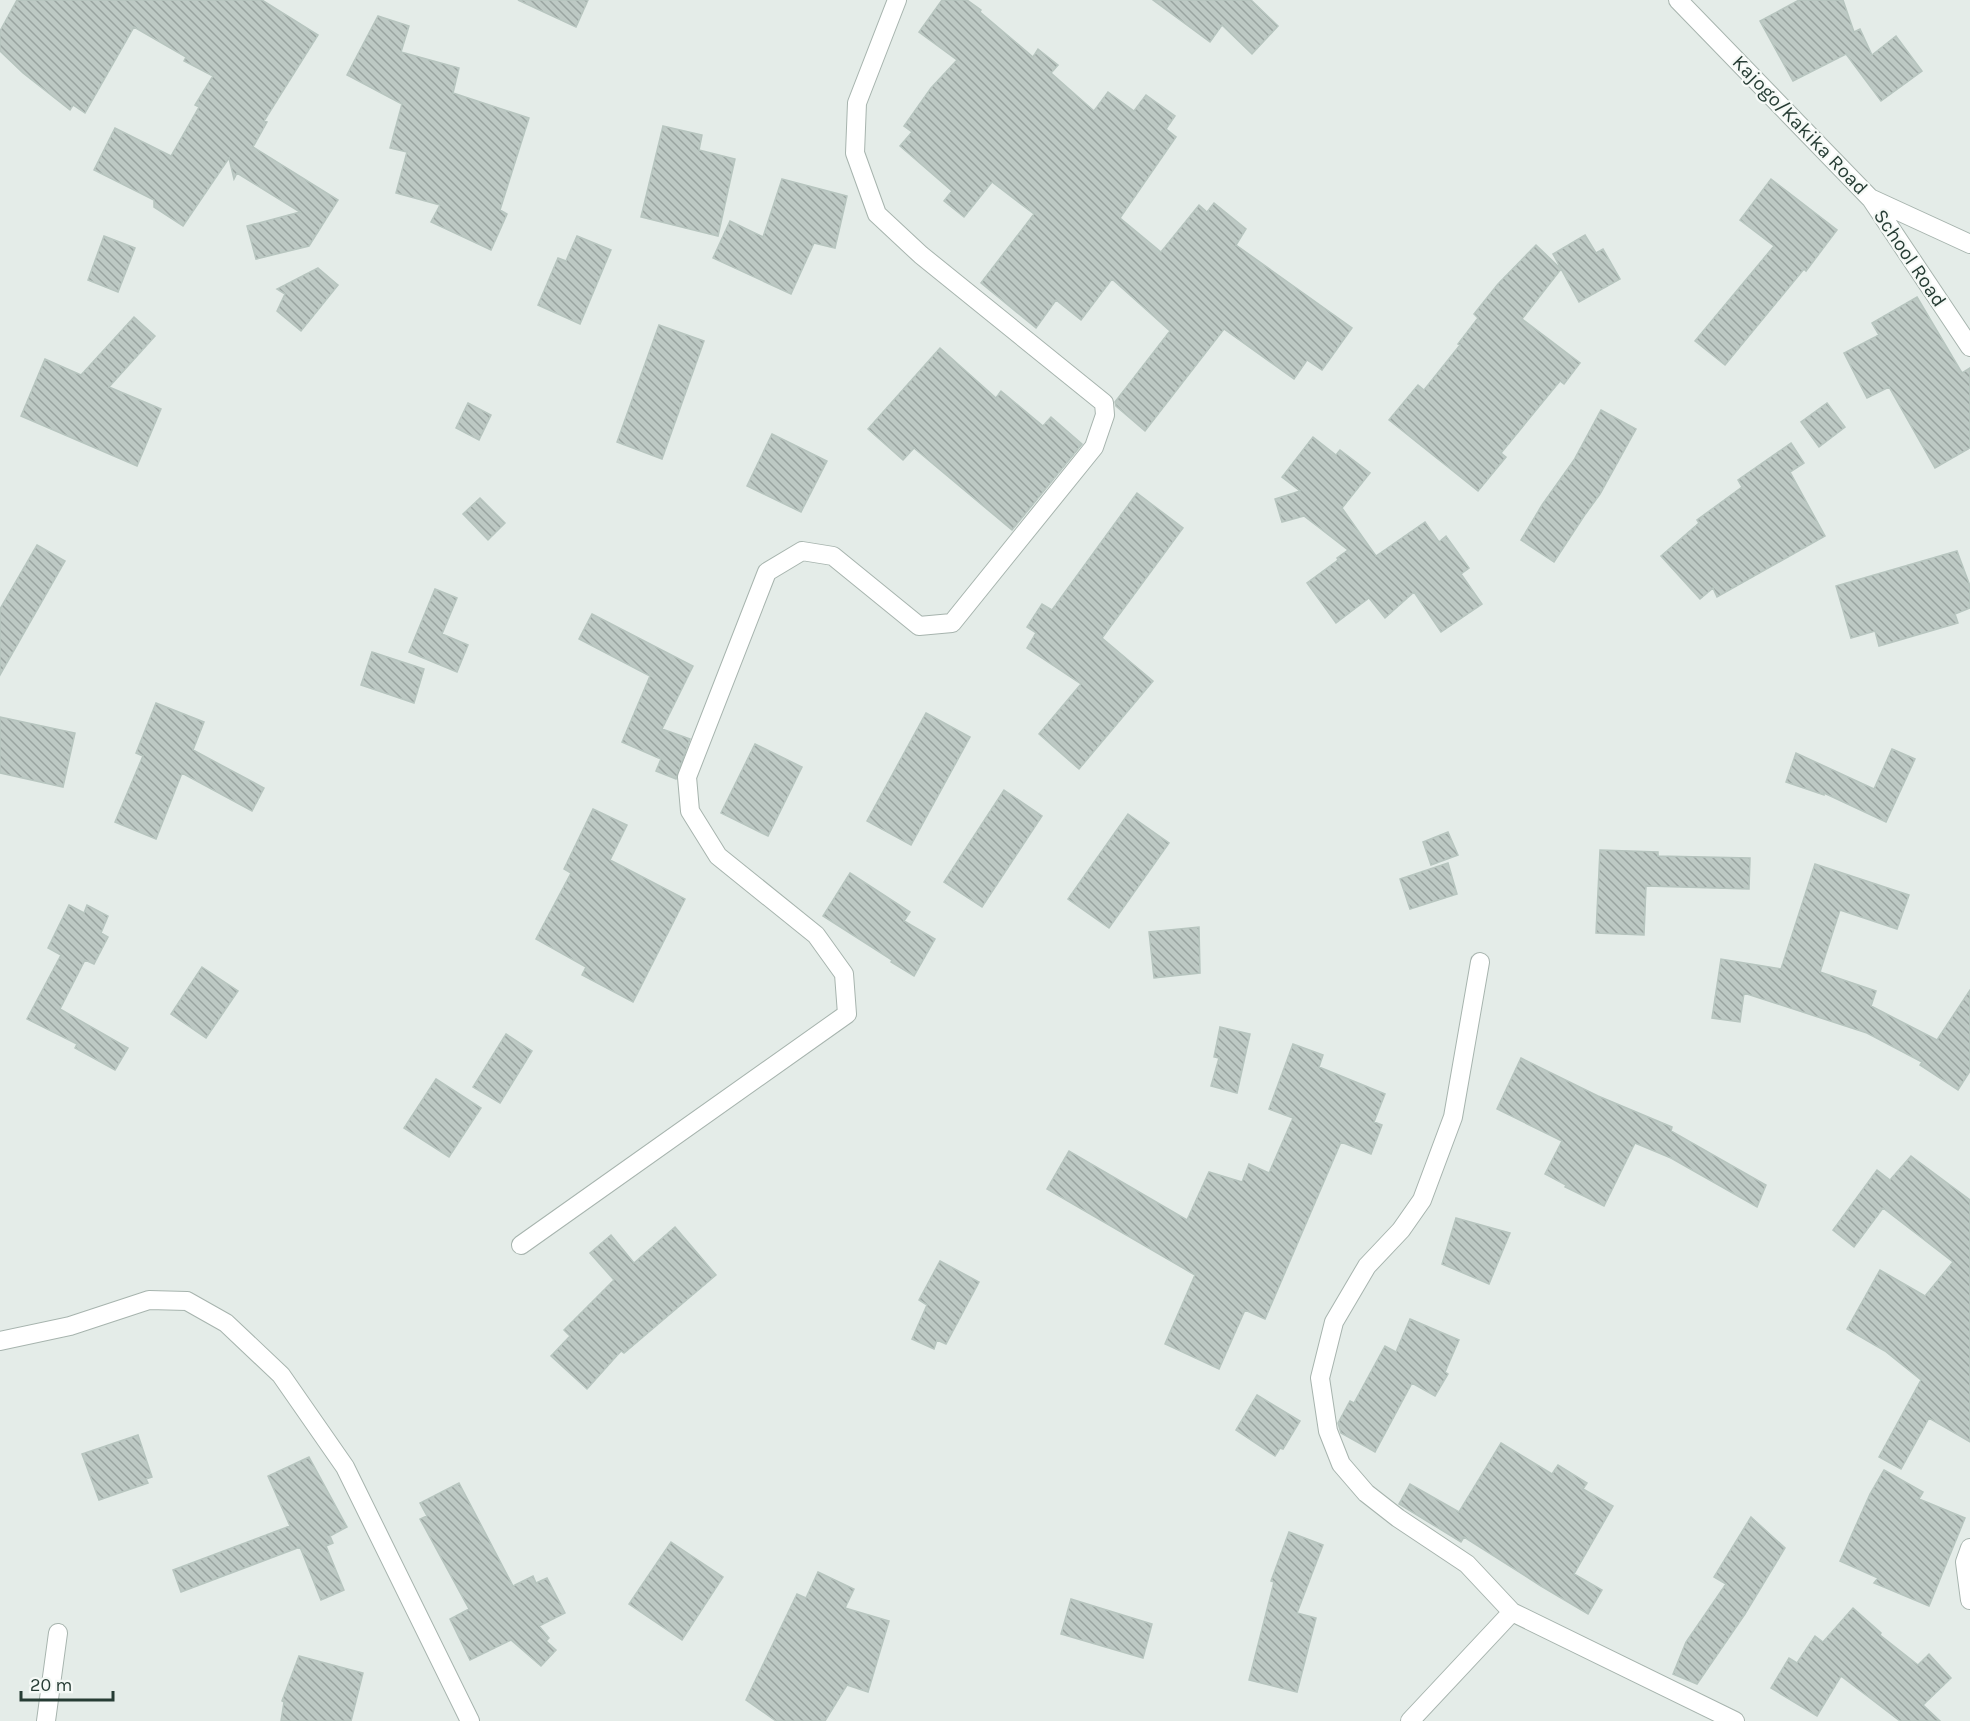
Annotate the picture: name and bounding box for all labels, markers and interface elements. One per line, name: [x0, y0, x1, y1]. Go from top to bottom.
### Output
street label: Kajogo/Kakika Road: [1728, 51, 1872, 199]
street label: School Road: [1869, 205, 1951, 311]
scale bar: [21, 1664, 112, 1702]
text: 20 m: [30, 1674, 72, 1696]

